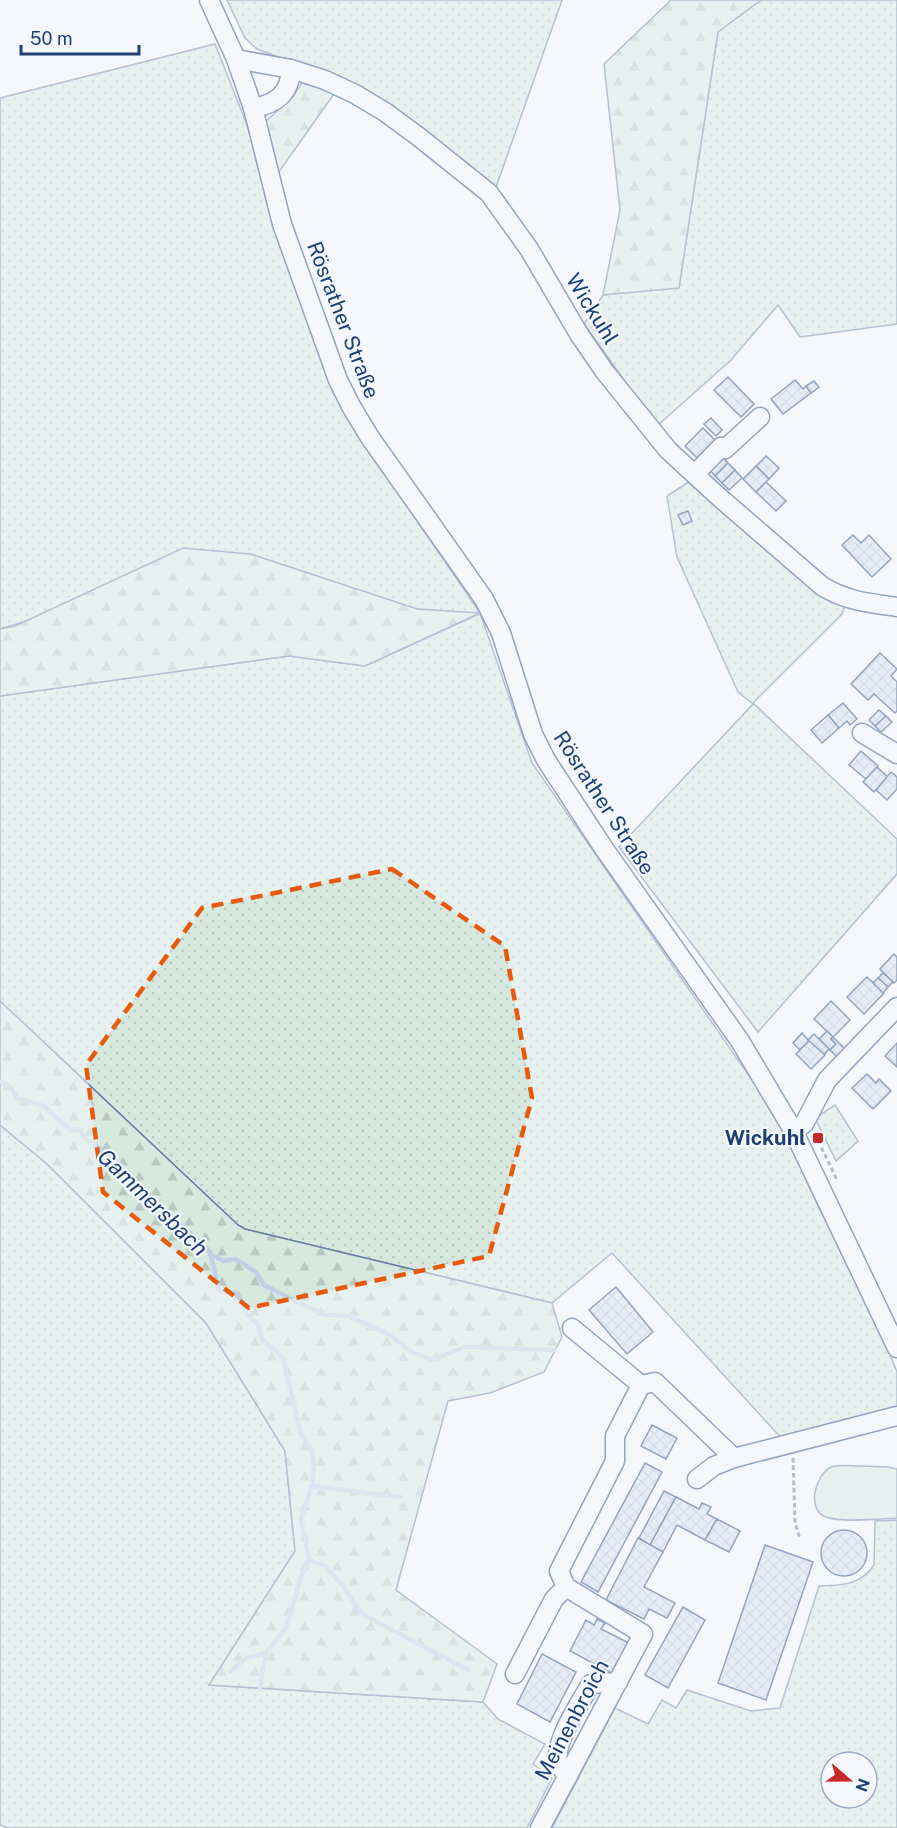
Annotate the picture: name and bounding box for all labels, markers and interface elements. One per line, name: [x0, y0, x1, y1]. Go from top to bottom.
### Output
scale bar: [21, 18, 140, 56]
text: 50 m: [30, 28, 73, 49]
street label: Rösrather Straße: [302, 238, 385, 402]
street label: Wickuhl: [561, 269, 624, 349]
street label: Rösrather Straße: [549, 726, 660, 879]
place label: Wickuhl: [725, 1125, 806, 1150]
marker: Wickuhl: [811, 1131, 825, 1145]
water label: Gammersbach: [93, 1143, 213, 1261]
street label: Meinenbroich: [529, 1655, 614, 1784]
north arrow: [819, 1750, 879, 1810]
text: N: [852, 1776, 874, 1794]

